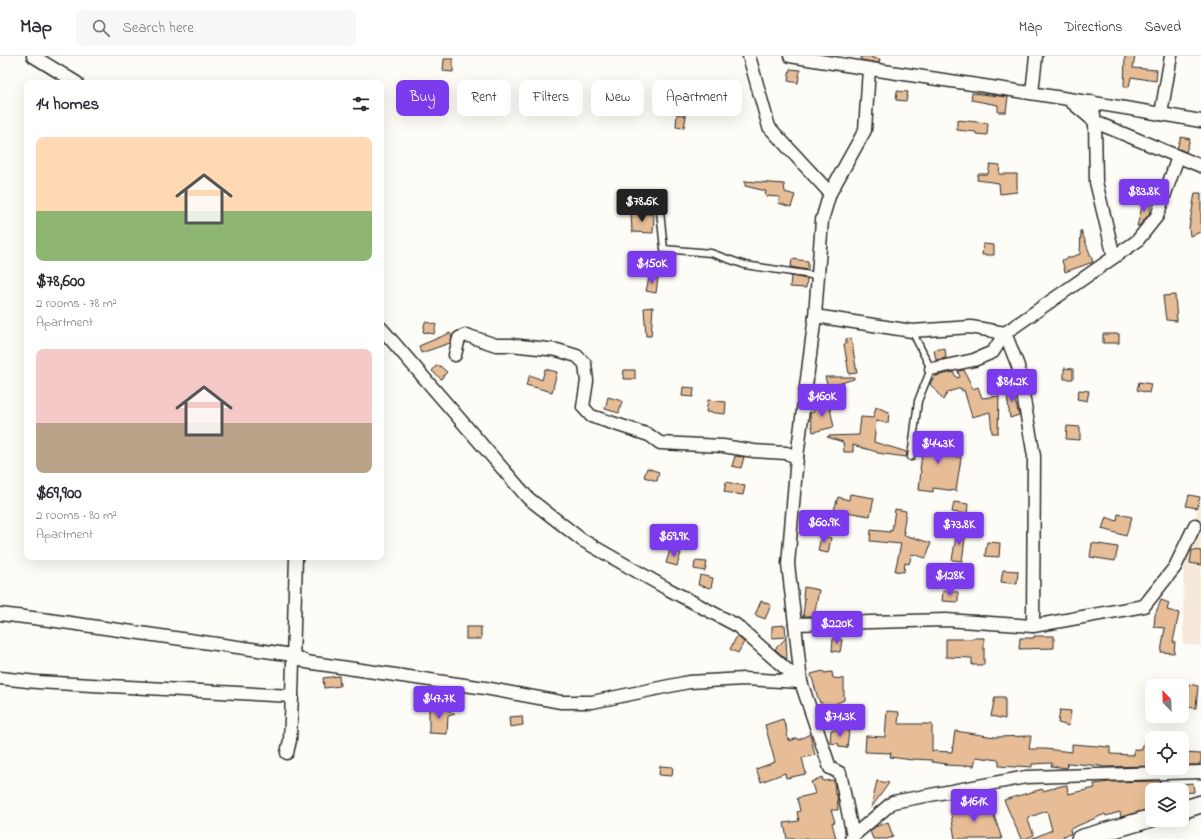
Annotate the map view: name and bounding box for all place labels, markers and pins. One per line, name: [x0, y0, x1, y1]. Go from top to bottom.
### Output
pin: $83.8K: [1111, 179, 1177, 213]
pin: $78.6K: [609, 189, 675, 223]
pin: $150K: [624, 251, 680, 285]
pin: $81.2K: [979, 369, 1045, 403]
pin: $160K: [794, 384, 850, 418]
pin: $44.3K: [905, 431, 971, 465]
pin: $60.9K: [791, 510, 857, 544]
pin: $73.8K: [926, 512, 992, 546]
pin: $69.9K: [641, 524, 707, 558]
pin: $128K: [922, 563, 978, 597]
pin: $220K: [809, 611, 865, 645]
pin: $47.7K: [406, 686, 472, 720]
pin: $71.3K: [807, 704, 873, 738]
pin: $161K: [946, 789, 1002, 823]

